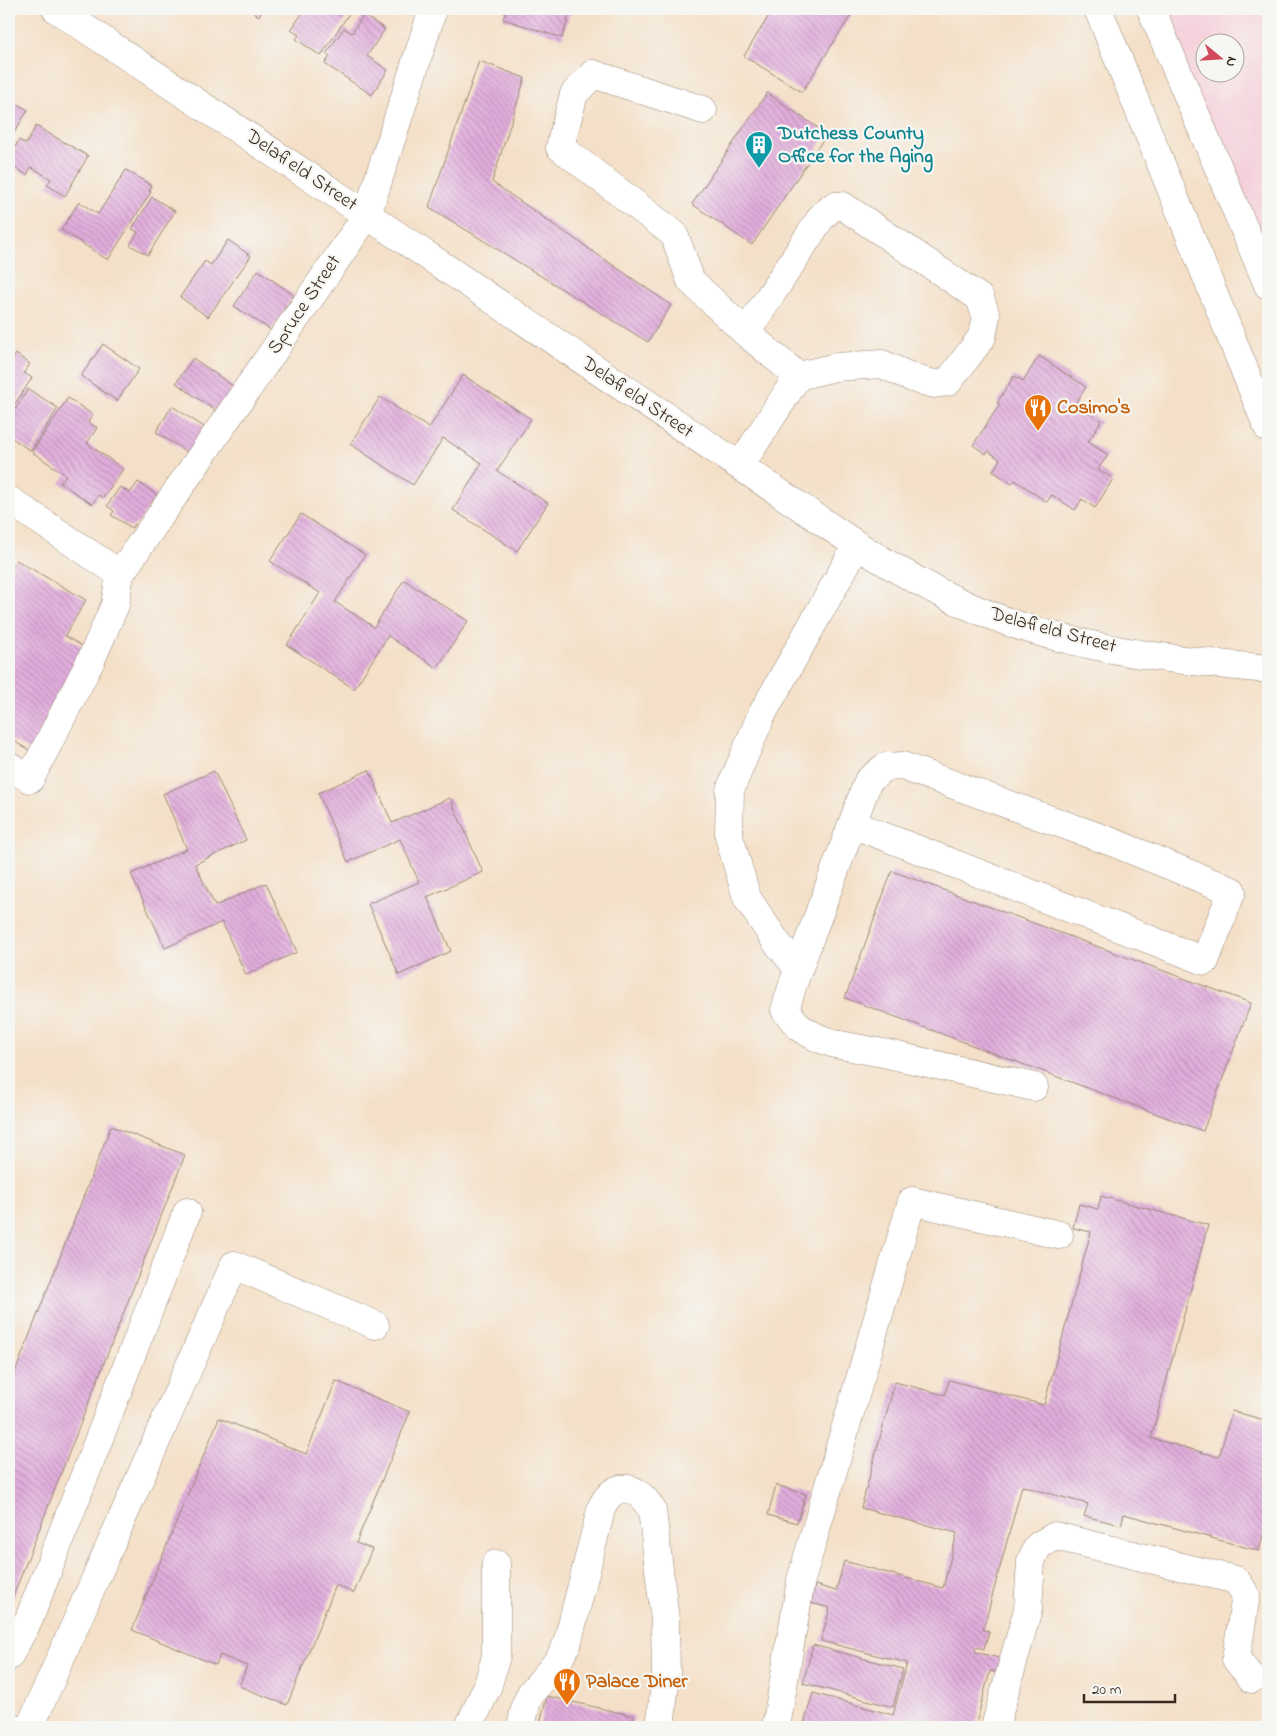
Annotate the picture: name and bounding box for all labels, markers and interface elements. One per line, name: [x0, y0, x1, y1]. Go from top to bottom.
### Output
north arrow: [1194, 32, 1244, 82]
text: N: [1219, 54, 1242, 69]
place label: Dutchess County Office for the Aging: [777, 120, 933, 173]
street label: Delafield Street: [238, 122, 363, 219]
building icon: Dutchess County Office for the Aging: [744, 130, 774, 169]
street label: Spruce Street: [261, 249, 349, 361]
street label: Delafield Street: [574, 349, 699, 446]
restaurant icon: Cosimo's: [1023, 393, 1053, 432]
place label: Cosimo's: [1057, 394, 1130, 423]
street label: Delafield Street: [986, 600, 1120, 662]
restaurant icon: Palace Diner: [552, 1667, 582, 1706]
place label: Palace Diner: [586, 1668, 688, 1697]
scale bar: [1084, 1671, 1176, 1703]
text: 20 m: [1092, 1679, 1122, 1701]

